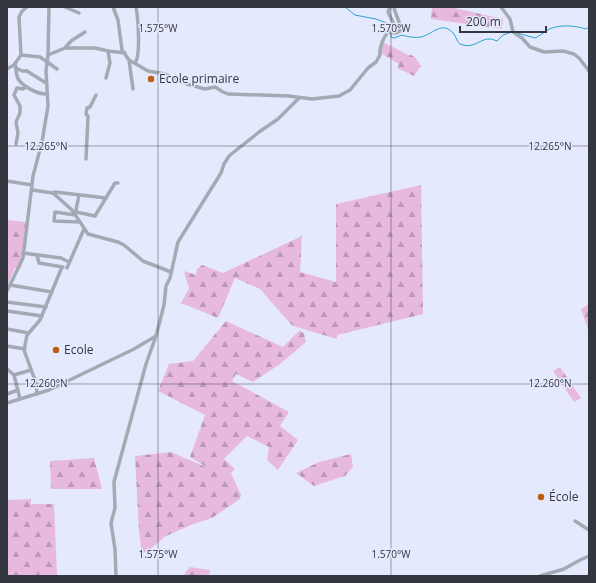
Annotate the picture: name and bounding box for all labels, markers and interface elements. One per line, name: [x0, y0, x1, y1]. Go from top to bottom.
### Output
scale bar: [460, 8, 546, 34]
text: 200 m: [466, 13, 501, 30]
text: 1.575°W: [138, 21, 178, 35]
text: 1.570°W: [371, 21, 411, 35]
place label: Ecole primaire: [159, 70, 240, 87]
marker: Ecole primaire: [146, 74, 156, 84]
text: 12.265°N: [24, 139, 68, 153]
text: 12.265°N: [528, 139, 572, 153]
place label: Ecole: [64, 341, 94, 358]
marker: Ecole: [51, 345, 61, 355]
text: 12.260°N: [24, 376, 68, 390]
text: 12.260°N: [528, 376, 572, 390]
place label: École: [549, 488, 579, 505]
marker: École: [536, 492, 546, 502]
text: 1.575°W: [138, 547, 178, 561]
text: 1.570°W: [371, 547, 411, 561]

